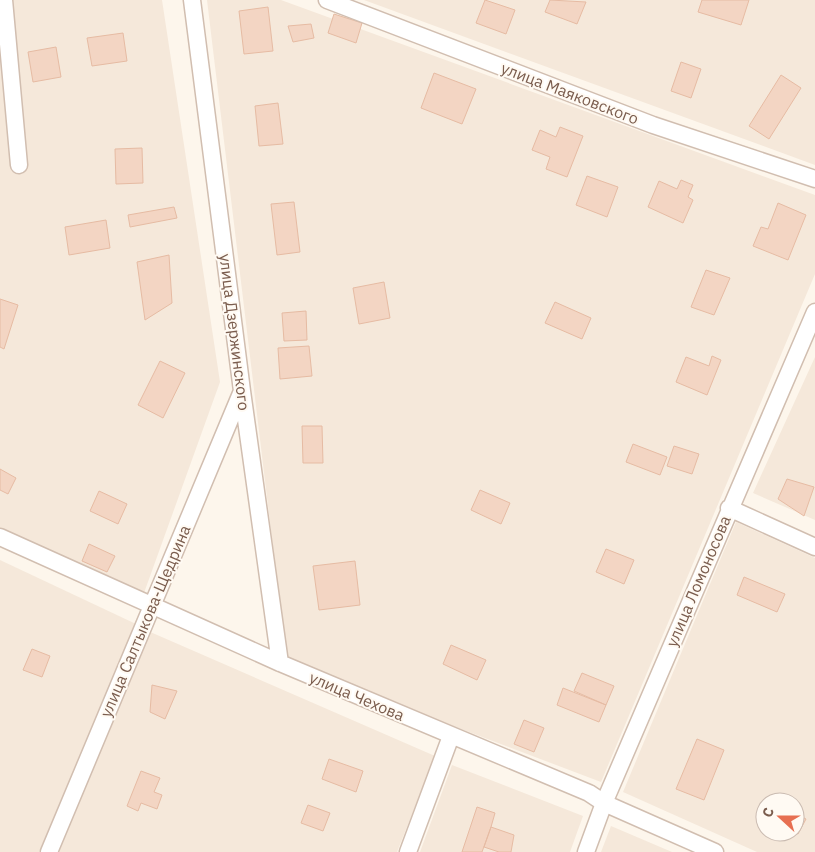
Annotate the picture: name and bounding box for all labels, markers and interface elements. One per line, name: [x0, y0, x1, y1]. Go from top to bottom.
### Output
street label: улица Маяковского: [498, 58, 642, 128]
street label: улица Дзержинского: [215, 252, 255, 412]
street label: улица Ломоносова: [661, 512, 735, 650]
street label: улица Салтыкова-Щедрина: [95, 521, 195, 720]
street label: улица Чехова: [306, 667, 408, 725]
north arrow: [755, 792, 805, 842]
text: С: [758, 805, 778, 820]

